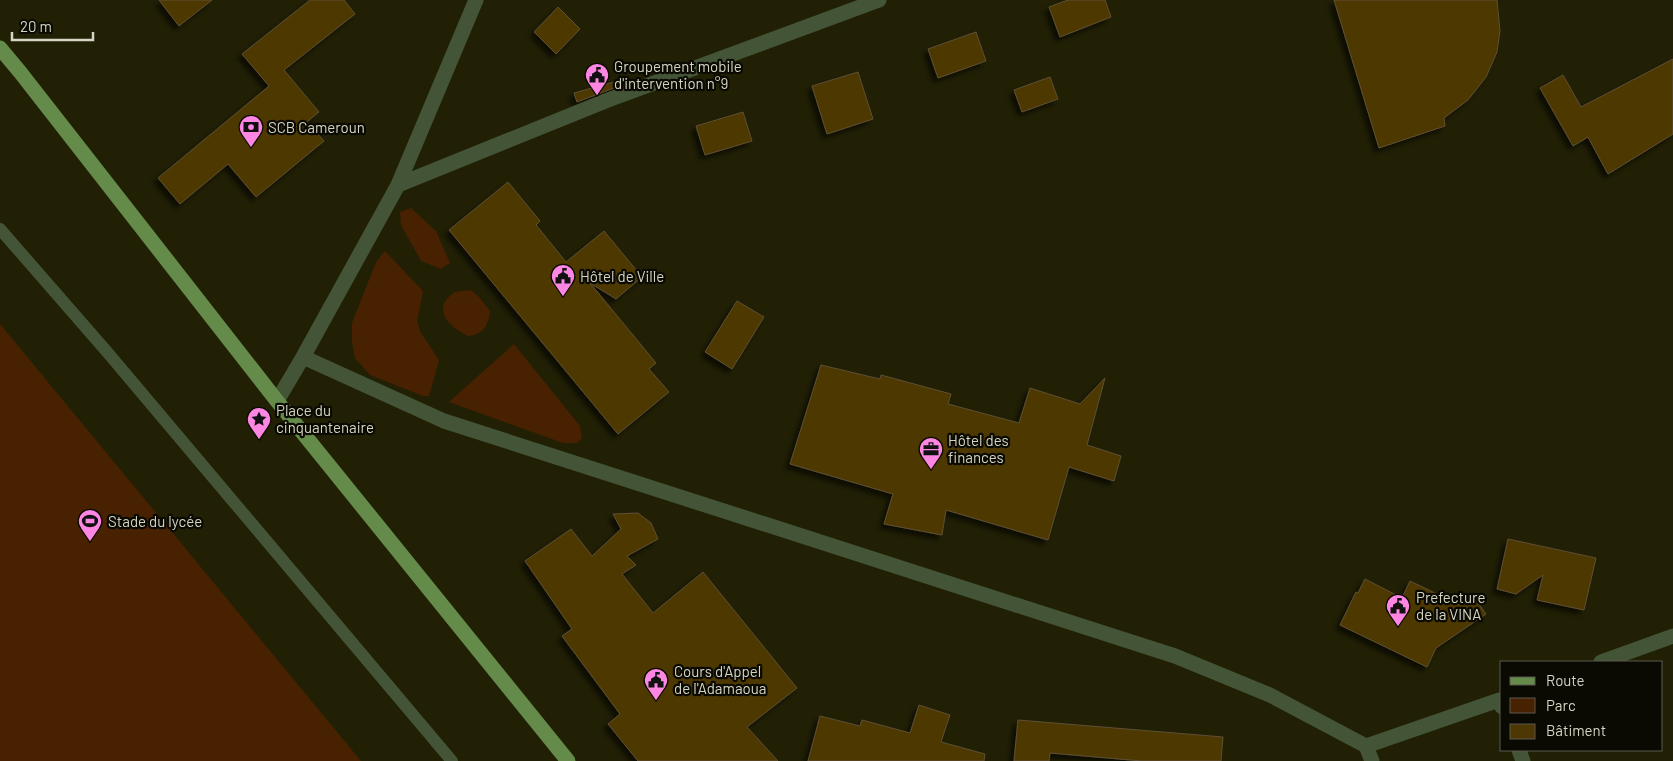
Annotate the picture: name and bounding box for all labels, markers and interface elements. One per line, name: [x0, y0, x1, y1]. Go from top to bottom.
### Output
scale bar: [12, 10, 94, 42]
text: 20 m: [20, 17, 52, 35]
place label: Groupement mobile d'intervention n°9: [614, 57, 742, 92]
public building icon: Groupement mobile d'intervention n°9: [584, 62, 610, 96]
bank icon: SCB Cameroun: [238, 114, 264, 148]
place label: SCB Cameroun: [268, 118, 365, 136]
public building icon: Hôtel de Ville: [550, 263, 576, 297]
place label: Hôtel de Ville: [580, 267, 664, 285]
place label: Place du cinquantenaire: [276, 401, 374, 436]
place icon: Place du cinquantenaire: [246, 406, 272, 440]
place label: Hôtel des finances: [948, 431, 1009, 466]
office icon: Hôtel des finances: [918, 436, 944, 470]
sports icon: Stade du lycée: [77, 508, 103, 542]
place label: Stade du lycée: [108, 512, 202, 530]
place label: Prefecture de la VINA: [1416, 588, 1485, 623]
public building icon: Prefecture de la VINA: [1385, 593, 1411, 627]
legend: [1500, 661, 1663, 751]
place label: Cours d'Appel de l'Adamaoua: [674, 662, 766, 697]
public building icon: Cours d'Appel de l'Adamaoua: [643, 667, 669, 701]
text: Route: [1546, 671, 1585, 689]
text: Parc: [1546, 696, 1576, 714]
text: Bâtiment: [1546, 721, 1606, 739]

